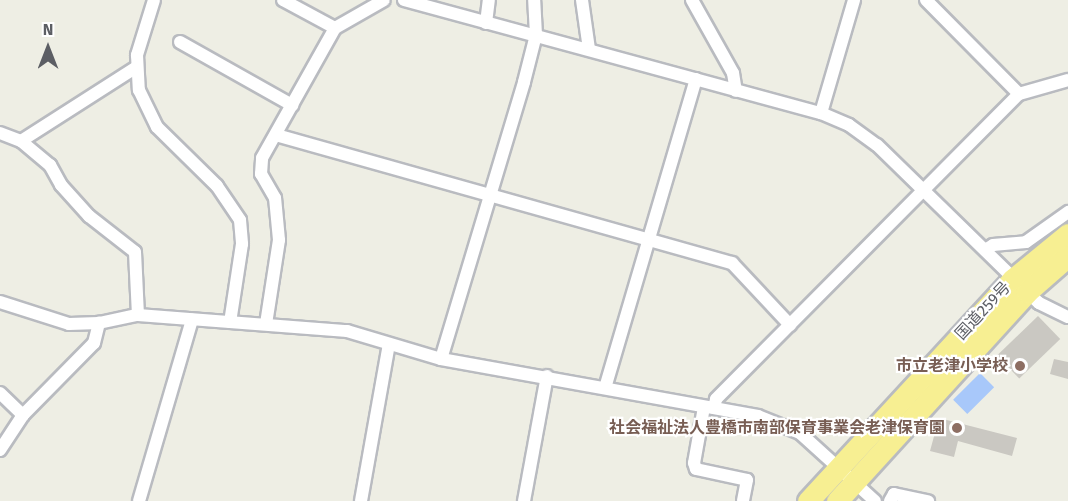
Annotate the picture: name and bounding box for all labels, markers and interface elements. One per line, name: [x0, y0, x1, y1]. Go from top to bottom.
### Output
north arrow: [18, 18, 78, 78]
text: N: [43, 20, 53, 39]
street label: 国道259号: [951, 278, 1015, 344]
place label: 市立老津小学校: [896, 356, 1008, 376]
marker: 市立老津小学校: [1013, 359, 1027, 373]
place label: 社会福祉法人豊橋市南部保育事業会老津保育園: [609, 418, 945, 438]
marker: 社会福祉法人豊橋市南部保育事業会老津保育園: [950, 421, 964, 435]

